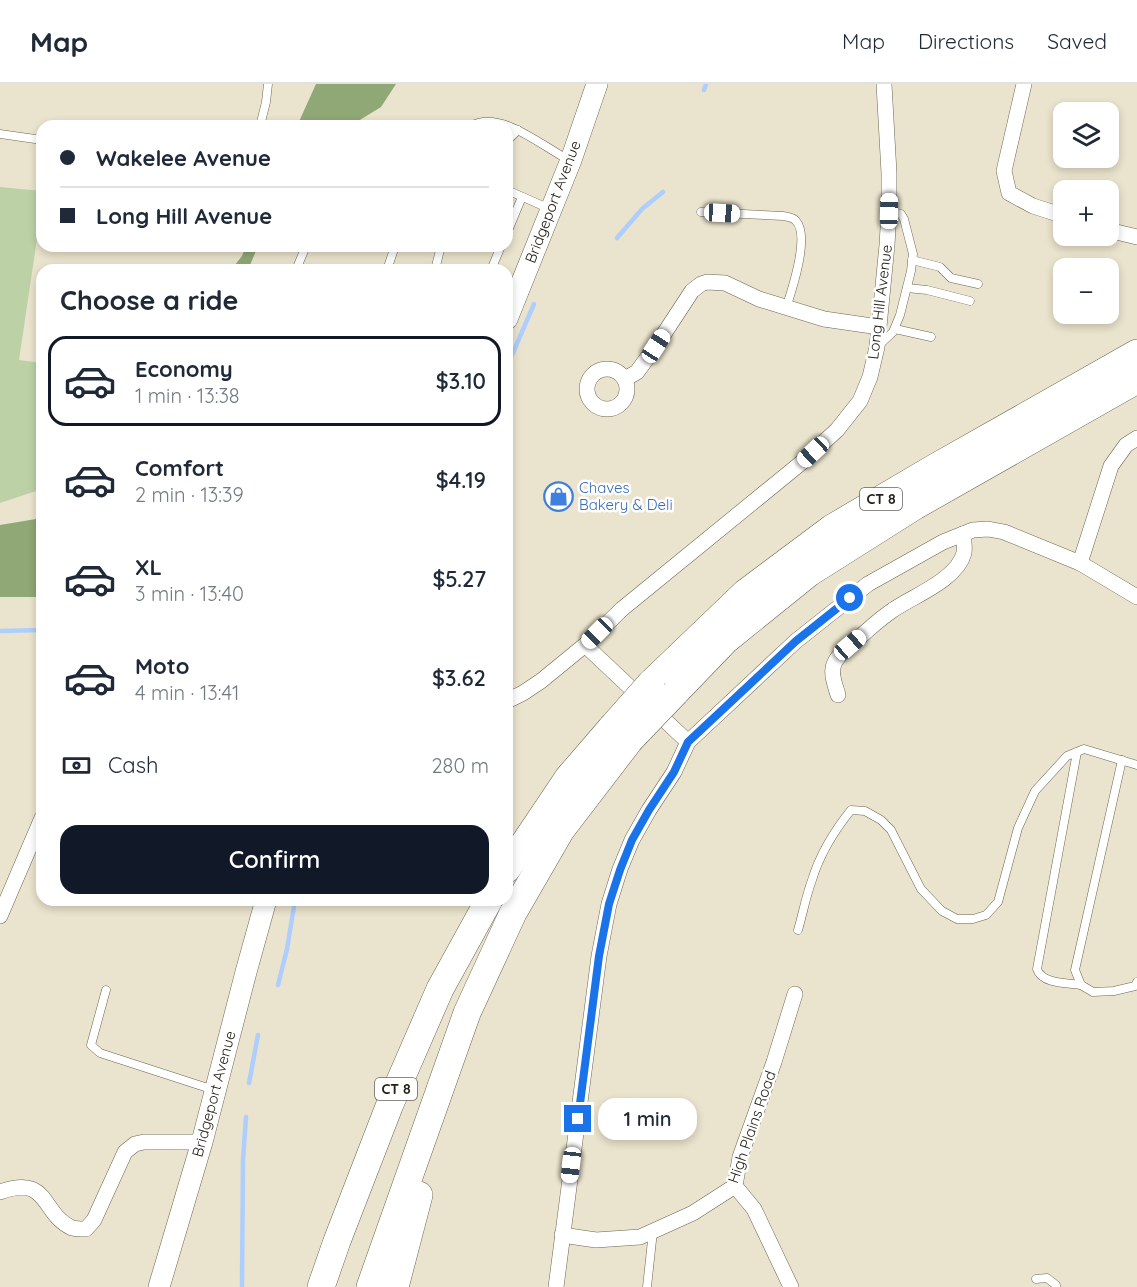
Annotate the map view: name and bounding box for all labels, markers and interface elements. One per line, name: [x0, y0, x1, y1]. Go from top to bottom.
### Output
text: Map: [30, 24, 88, 59]
text: Map: [842, 28, 885, 54]
text: Directions: [918, 28, 1014, 54]
text: Saved: [1047, 28, 1107, 54]
map controls: [1053, 102, 1119, 324]
button: layers: [1053, 102, 1119, 168]
street label: Bridgeport Avenue: [520, 138, 585, 266]
text: Wakelee Avenue: [96, 144, 271, 172]
button: +: [1053, 180, 1119, 246]
car: [880, 193, 898, 229]
text: Long Hill Avenue: [96, 202, 272, 230]
car: [704, 203, 740, 223]
street label: Long Hill Avenue: [863, 243, 896, 360]
button: −: [1053, 258, 1119, 324]
text: Choose a ride: [60, 283, 238, 317]
car: [639, 326, 673, 366]
icon: car: [63, 354, 117, 408]
text: Economy: [135, 355, 233, 383]
text: $3.10: [436, 367, 486, 395]
text: 1 min · 13:38: [135, 383, 240, 408]
car: [794, 433, 832, 471]
icon: car: [63, 453, 117, 507]
text: Comfort: [135, 454, 224, 482]
text: $4.19: [436, 466, 486, 494]
place label: Chaves Bakery & Deli: [579, 478, 673, 514]
shop icon: Chaves Bakery & Deli: [542, 481, 574, 513]
text: 2 min · 13:39: [135, 482, 244, 507]
road number: CT 8: [860, 488, 902, 510]
icon: car: [63, 552, 117, 606]
text: XL: [135, 553, 162, 581]
text: $5.27: [432, 565, 486, 593]
text: 3 min · 13:40: [135, 581, 244, 606]
route start: [836, 584, 863, 611]
car: [578, 614, 616, 652]
car: [831, 626, 869, 664]
icon: car: [63, 651, 117, 705]
text: Moto: [135, 652, 189, 680]
text: $3.62: [432, 664, 486, 692]
text: 4 min · 13:41: [135, 680, 239, 705]
icon: cash: [60, 749, 93, 782]
text: Cash: [108, 751, 159, 779]
text: 280 m: [432, 753, 489, 778]
button: Confirm: [60, 825, 489, 894]
street label: Bridgeport Avenue: [188, 1029, 239, 1159]
street label: High Plains Road: [723, 1068, 780, 1186]
road number: CT 8: [375, 1078, 417, 1100]
callout: 1 min: [599, 1098, 698, 1140]
route end: [564, 1105, 591, 1132]
text: 1 min: [624, 1106, 671, 1131]
car: [560, 1146, 582, 1184]

